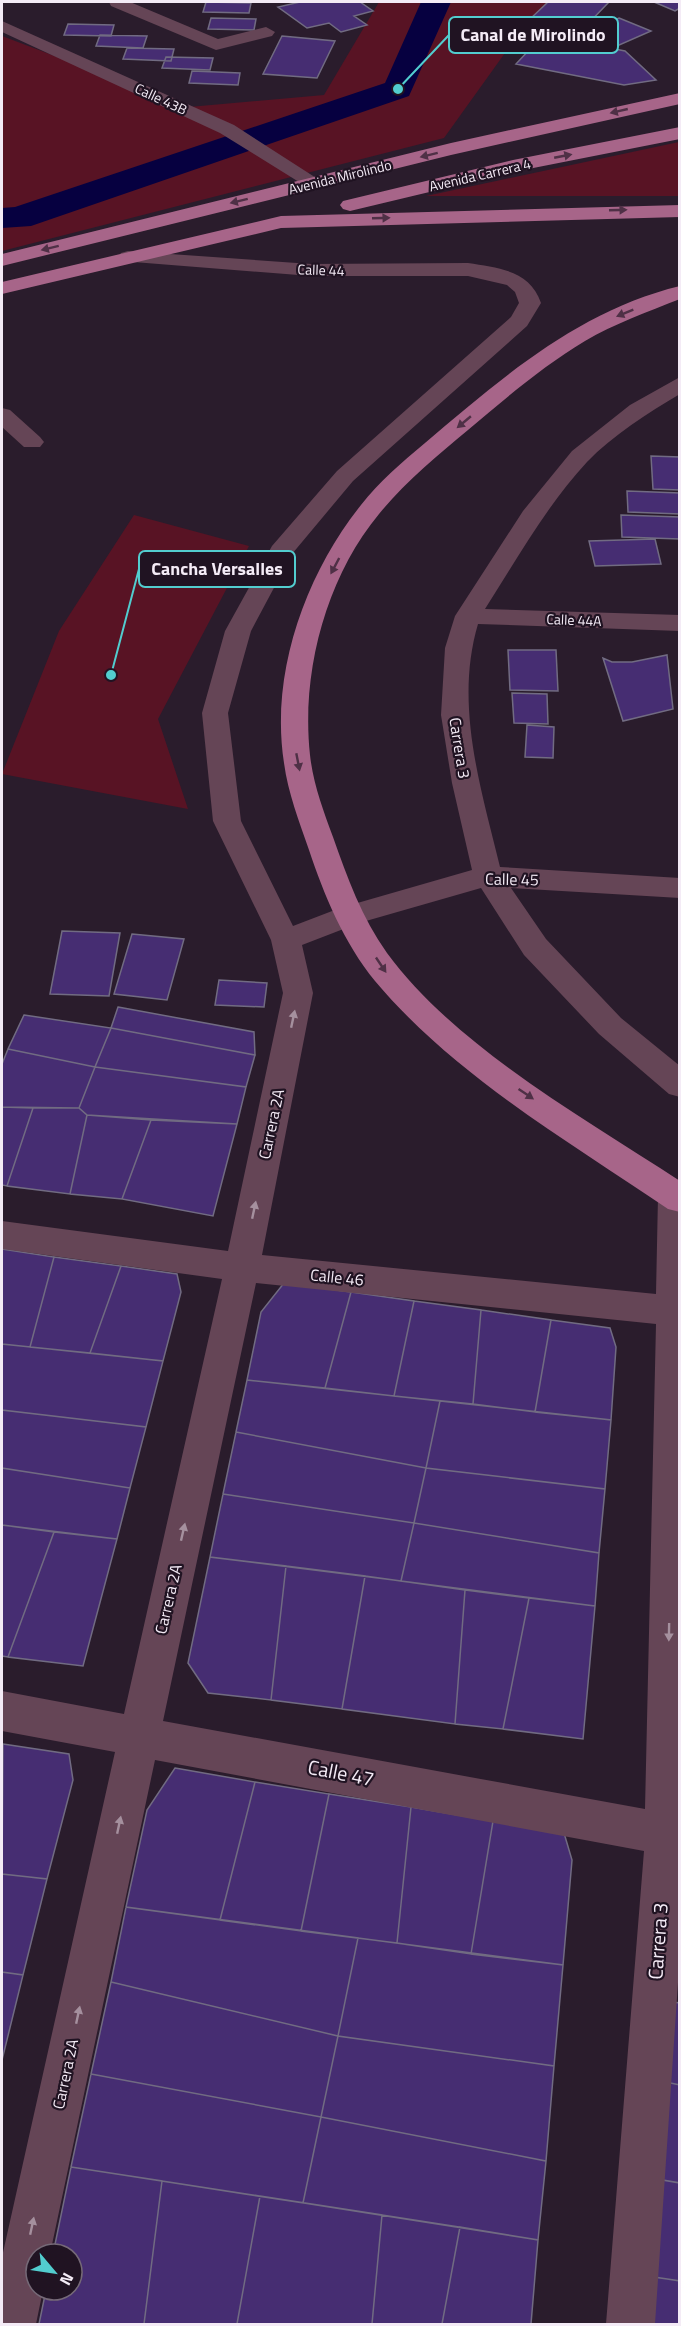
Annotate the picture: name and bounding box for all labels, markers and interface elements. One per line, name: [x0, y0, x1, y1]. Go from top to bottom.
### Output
callout: Canal de Mirolindo: [449, 17, 618, 53]
text: Canal de Mirolindo: [460, 21, 606, 48]
street label: Calle 43B: [132, 77, 191, 120]
one-way arrow: [609, 107, 628, 116]
one-way arrow: [420, 150, 438, 160]
one-way arrow: [554, 151, 573, 160]
street label: Avenida Carrera 4: [427, 153, 533, 196]
street label: Avenida Mirolindo: [286, 154, 394, 199]
one-way arrow: [230, 197, 249, 207]
one-way arrow: [609, 206, 628, 215]
one-way arrow: [372, 214, 391, 223]
one-way arrow: [41, 244, 59, 254]
street label: Calle 44: [297, 258, 345, 281]
one-way arrow: [616, 309, 634, 318]
one-way arrow: [456, 415, 472, 428]
callout: Cancha Versalles: [139, 551, 295, 587]
text: Cancha Versalles: [151, 555, 283, 582]
one-way arrow: [330, 558, 340, 575]
street label: Calle 44A: [546, 608, 603, 631]
street label: Carrera 3: [443, 716, 477, 780]
one-way arrow: [294, 753, 303, 772]
street label: Calle 45: [485, 867, 539, 891]
one-way arrow: [375, 957, 386, 973]
one-way arrow: [289, 1009, 298, 1028]
street label: Carrera 2A: [252, 1086, 290, 1161]
one-way arrow: [517, 1088, 533, 1100]
one-way arrow: [250, 1200, 259, 1219]
street label: Calle 46: [309, 1262, 365, 1292]
one-way arrow: [179, 1522, 188, 1541]
street label: Carrera 2A: [148, 1561, 188, 1636]
one-way arrow: [664, 1623, 674, 1642]
street label: Calle 47: [305, 1751, 377, 1794]
one-way arrow: [114, 1815, 124, 1834]
street label: Carrera 3: [639, 1901, 676, 1981]
one-way arrow: [73, 2006, 83, 2024]
street label: Carrera 2A: [46, 2036, 84, 2111]
one-way arrow: [28, 2217, 37, 2236]
north arrow: [24, 2242, 84, 2302]
text: N: [54, 2269, 80, 2290]

